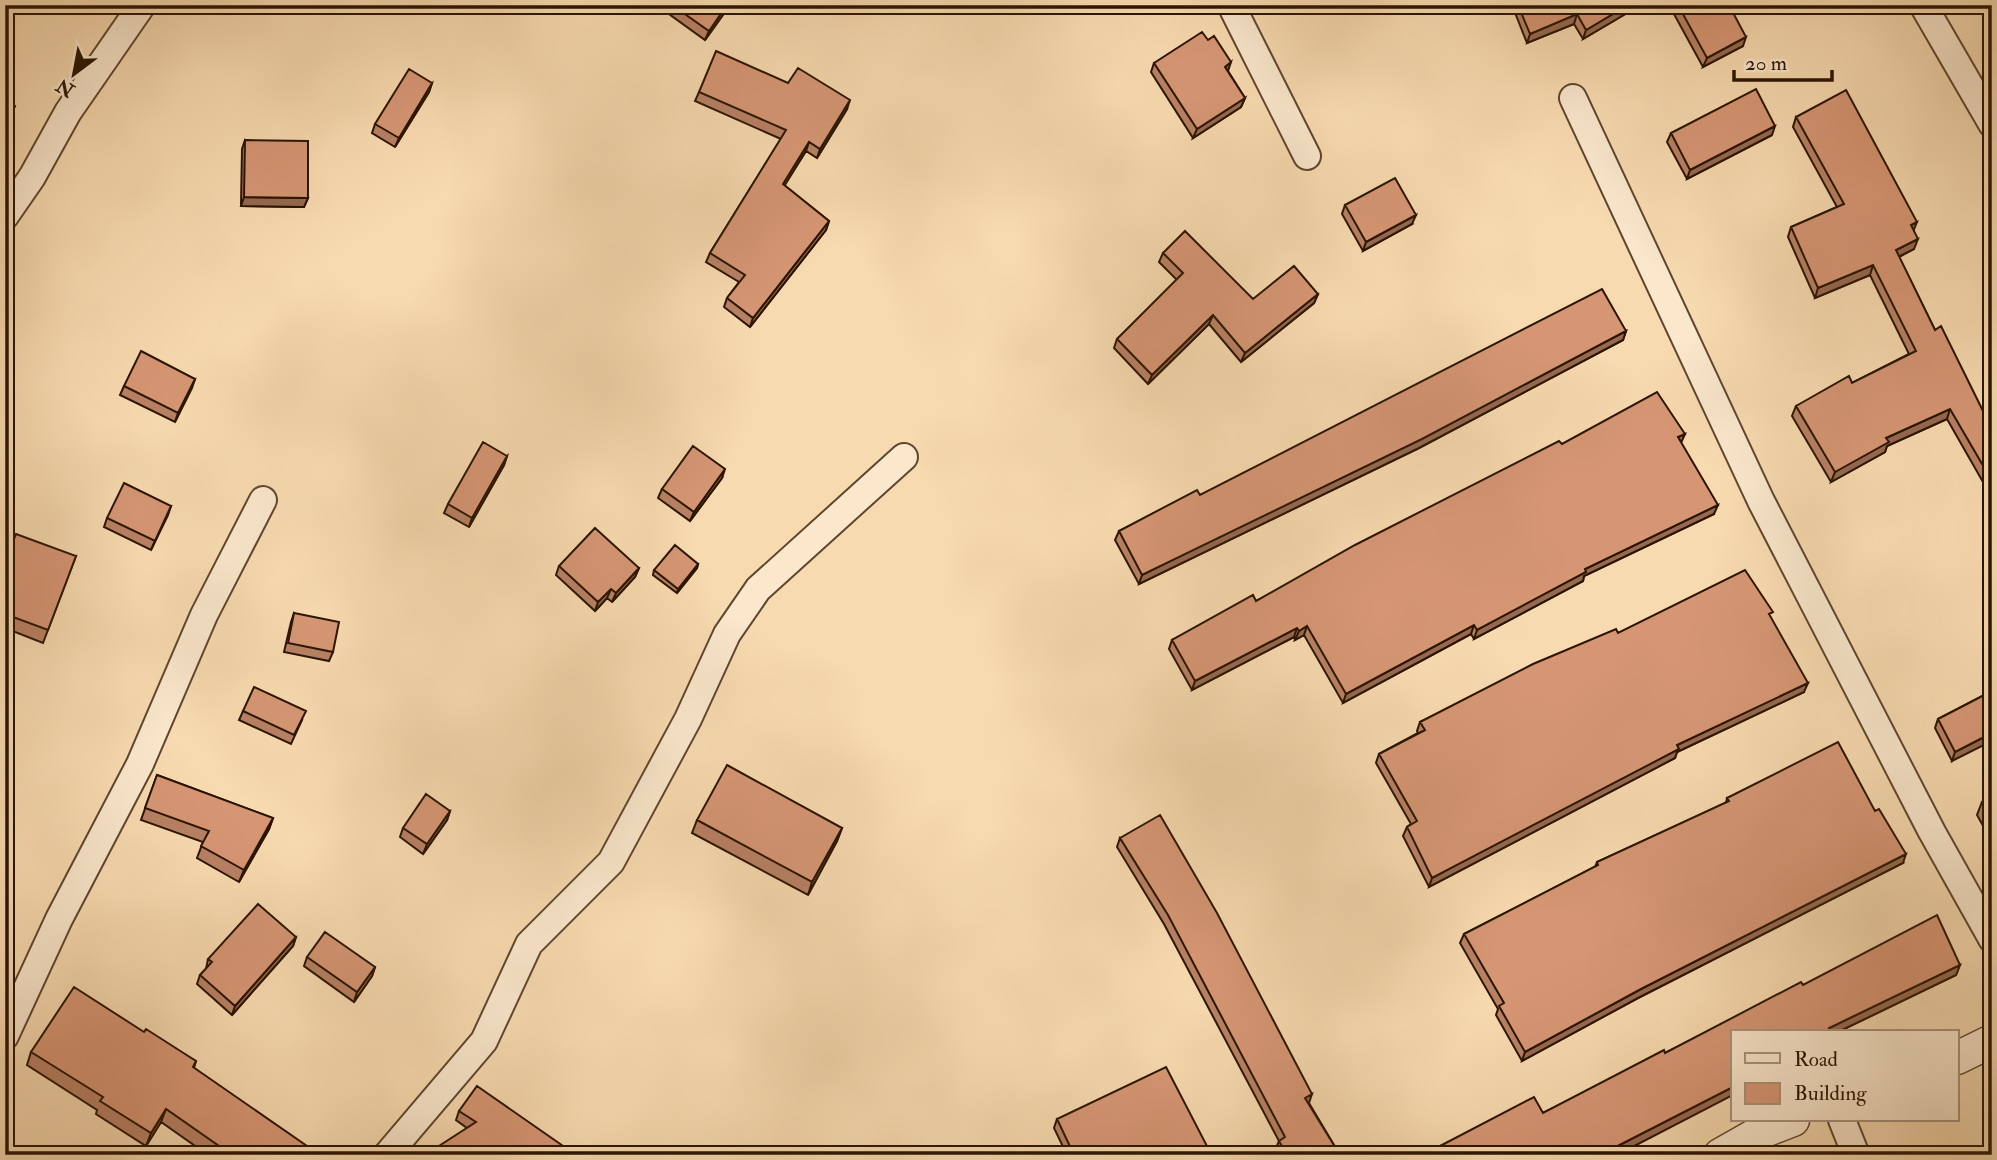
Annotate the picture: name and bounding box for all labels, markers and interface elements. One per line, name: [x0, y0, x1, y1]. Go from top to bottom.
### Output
north arrow: [38, 38, 108, 108]
scale bar: [1734, 38, 1832, 82]
text: 20 m: [1745, 50, 1787, 77]
text: N: [51, 72, 80, 103]
legend: [1731, 1030, 1958, 1122]
text: Road: [1794, 1046, 1839, 1073]
text: Building: [1794, 1080, 1867, 1107]

